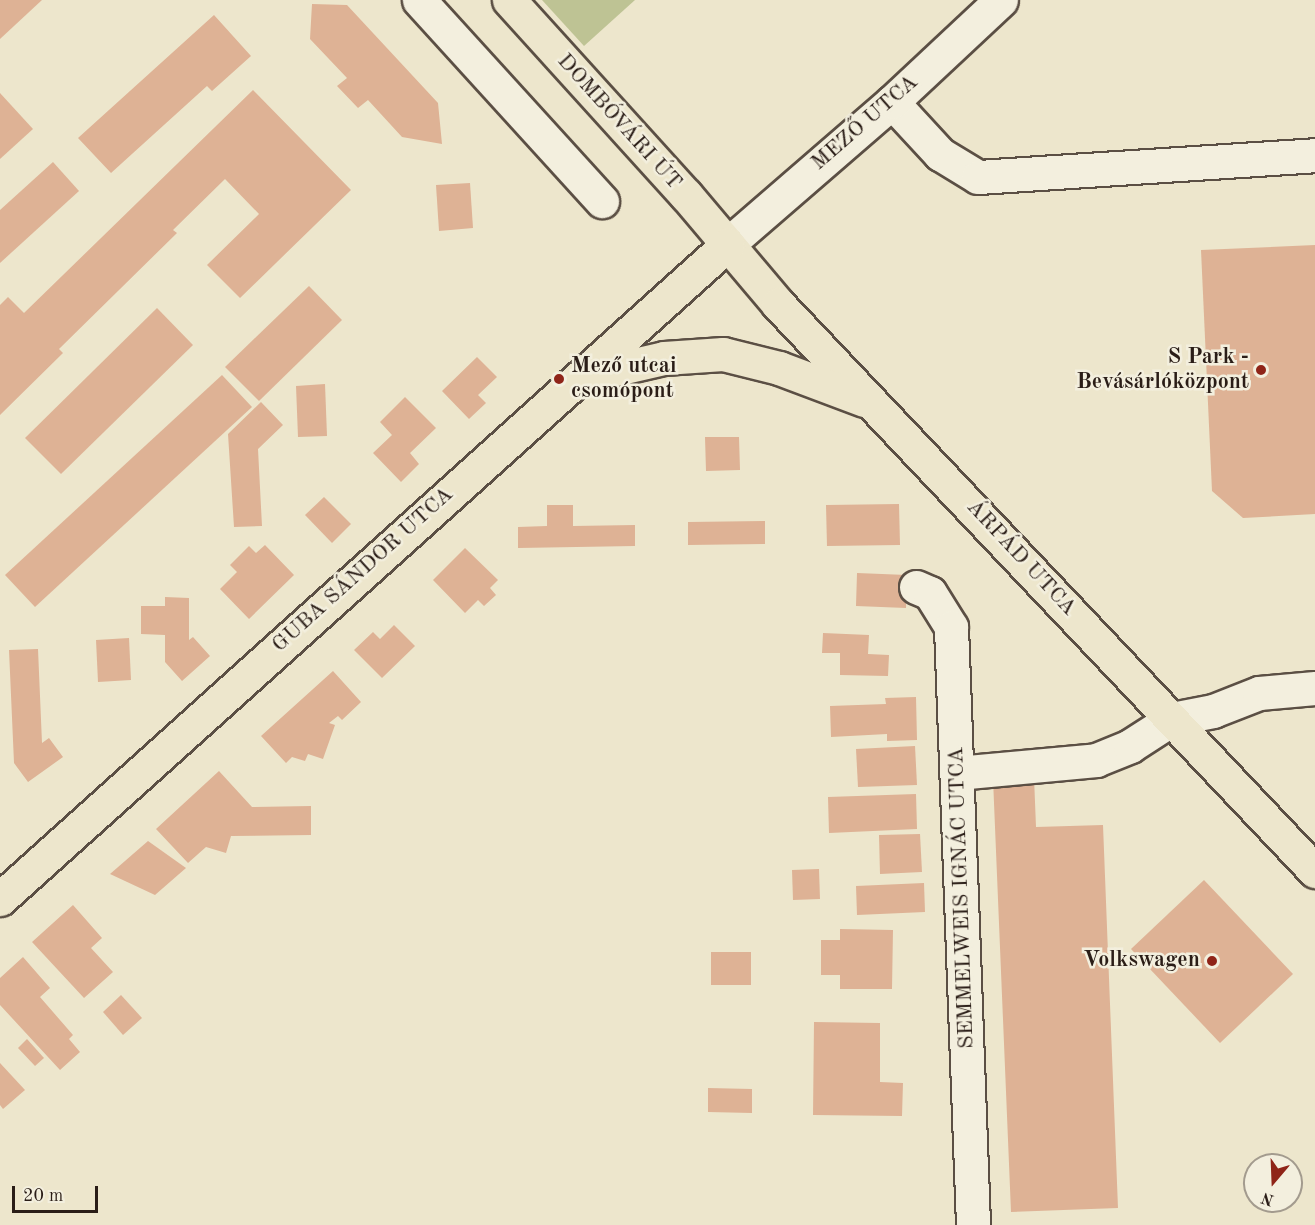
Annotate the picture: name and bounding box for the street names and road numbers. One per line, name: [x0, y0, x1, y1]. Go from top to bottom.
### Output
street label: DOMBÓVÁRI ÚT: [551, 49, 687, 195]
street label: MEZŐ UTCA: [806, 69, 924, 177]
street label: GUBA SÁNDOR UTCA: [267, 482, 459, 658]
street label: ÁRPÁD UTCA: [960, 494, 1082, 622]
street label: SEMMELWEIS IGNÁC UTCA: [944, 747, 980, 1049]

